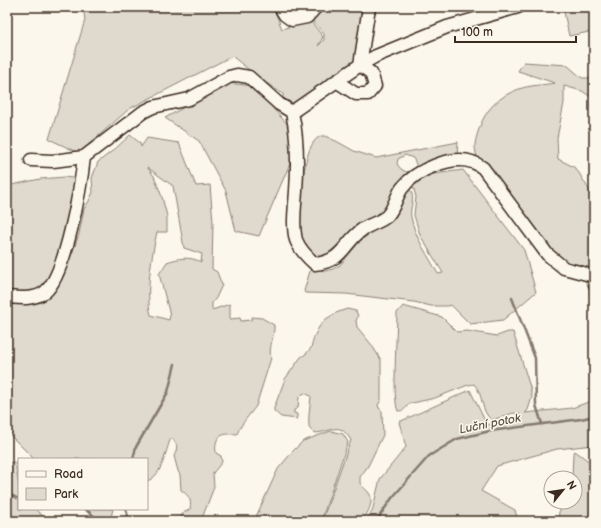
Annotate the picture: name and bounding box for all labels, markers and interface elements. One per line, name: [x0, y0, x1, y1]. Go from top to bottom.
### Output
scale bar: [455, 18, 576, 44]
text: 100 m: [461, 25, 493, 40]
water label: Luční potok: [458, 410, 523, 437]
legend: [18, 458, 148, 510]
text: Road: [54, 467, 83, 482]
north arrow: [543, 470, 583, 510]
text: N: [564, 478, 579, 492]
text: Park: [54, 487, 78, 502]

